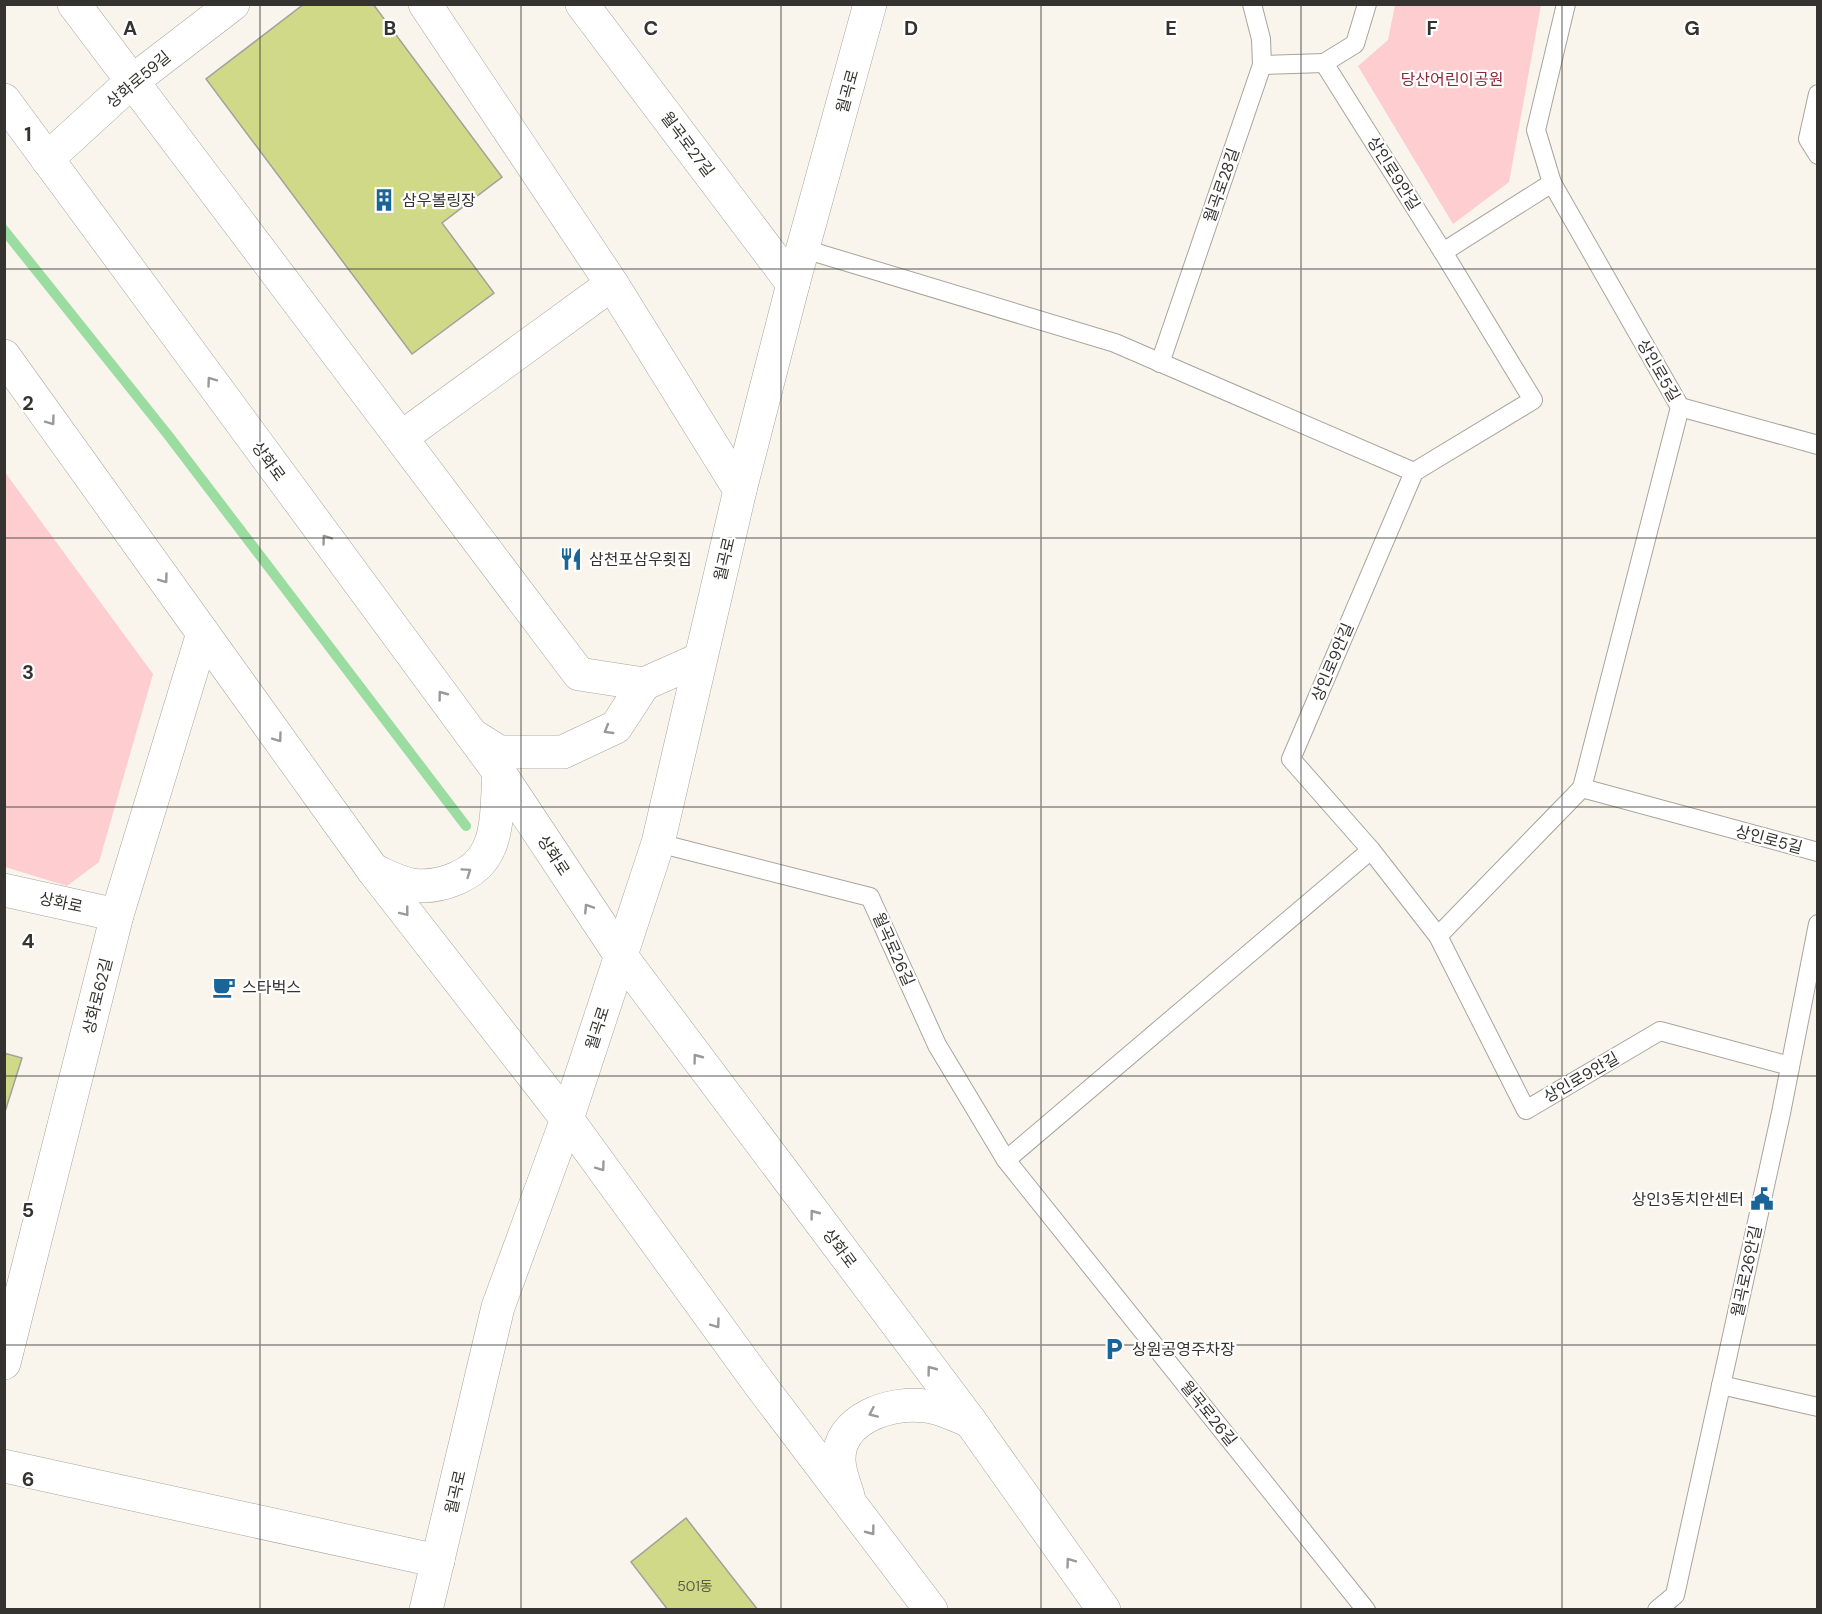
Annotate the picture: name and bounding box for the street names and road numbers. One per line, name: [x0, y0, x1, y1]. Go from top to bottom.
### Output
street label: 상화로59길: [102, 46, 175, 113]
street label: 월곡로: [832, 67, 863, 115]
street label: 월곡로27길: [656, 107, 719, 181]
street label: 상인로9안길: [1363, 132, 1425, 214]
street label: 월곡로28길: [1199, 145, 1244, 225]
street label: 상인로5길: [1632, 335, 1685, 405]
street label: 상화로: [247, 437, 290, 486]
street label: 월곡로: [709, 535, 740, 583]
street label: 상인로9안길: [1306, 620, 1358, 705]
street label: 상인로5길: [1733, 820, 1805, 859]
street label: 상화로: [533, 831, 575, 880]
street label: 상화로: [37, 888, 85, 917]
street label: 월곡로26길: [868, 909, 919, 989]
street label: 상화로62길: [78, 956, 117, 1036]
street label: 월곡로: [581, 1004, 614, 1052]
street label: 상인로9안길: [1540, 1047, 1623, 1107]
street label: 월곡로26안길: [1727, 1223, 1766, 1319]
street label: 상화로: [818, 1224, 861, 1272]
street label: 월곡로26길: [1176, 1376, 1241, 1450]
street label: 월곡로: [440, 1468, 471, 1516]

